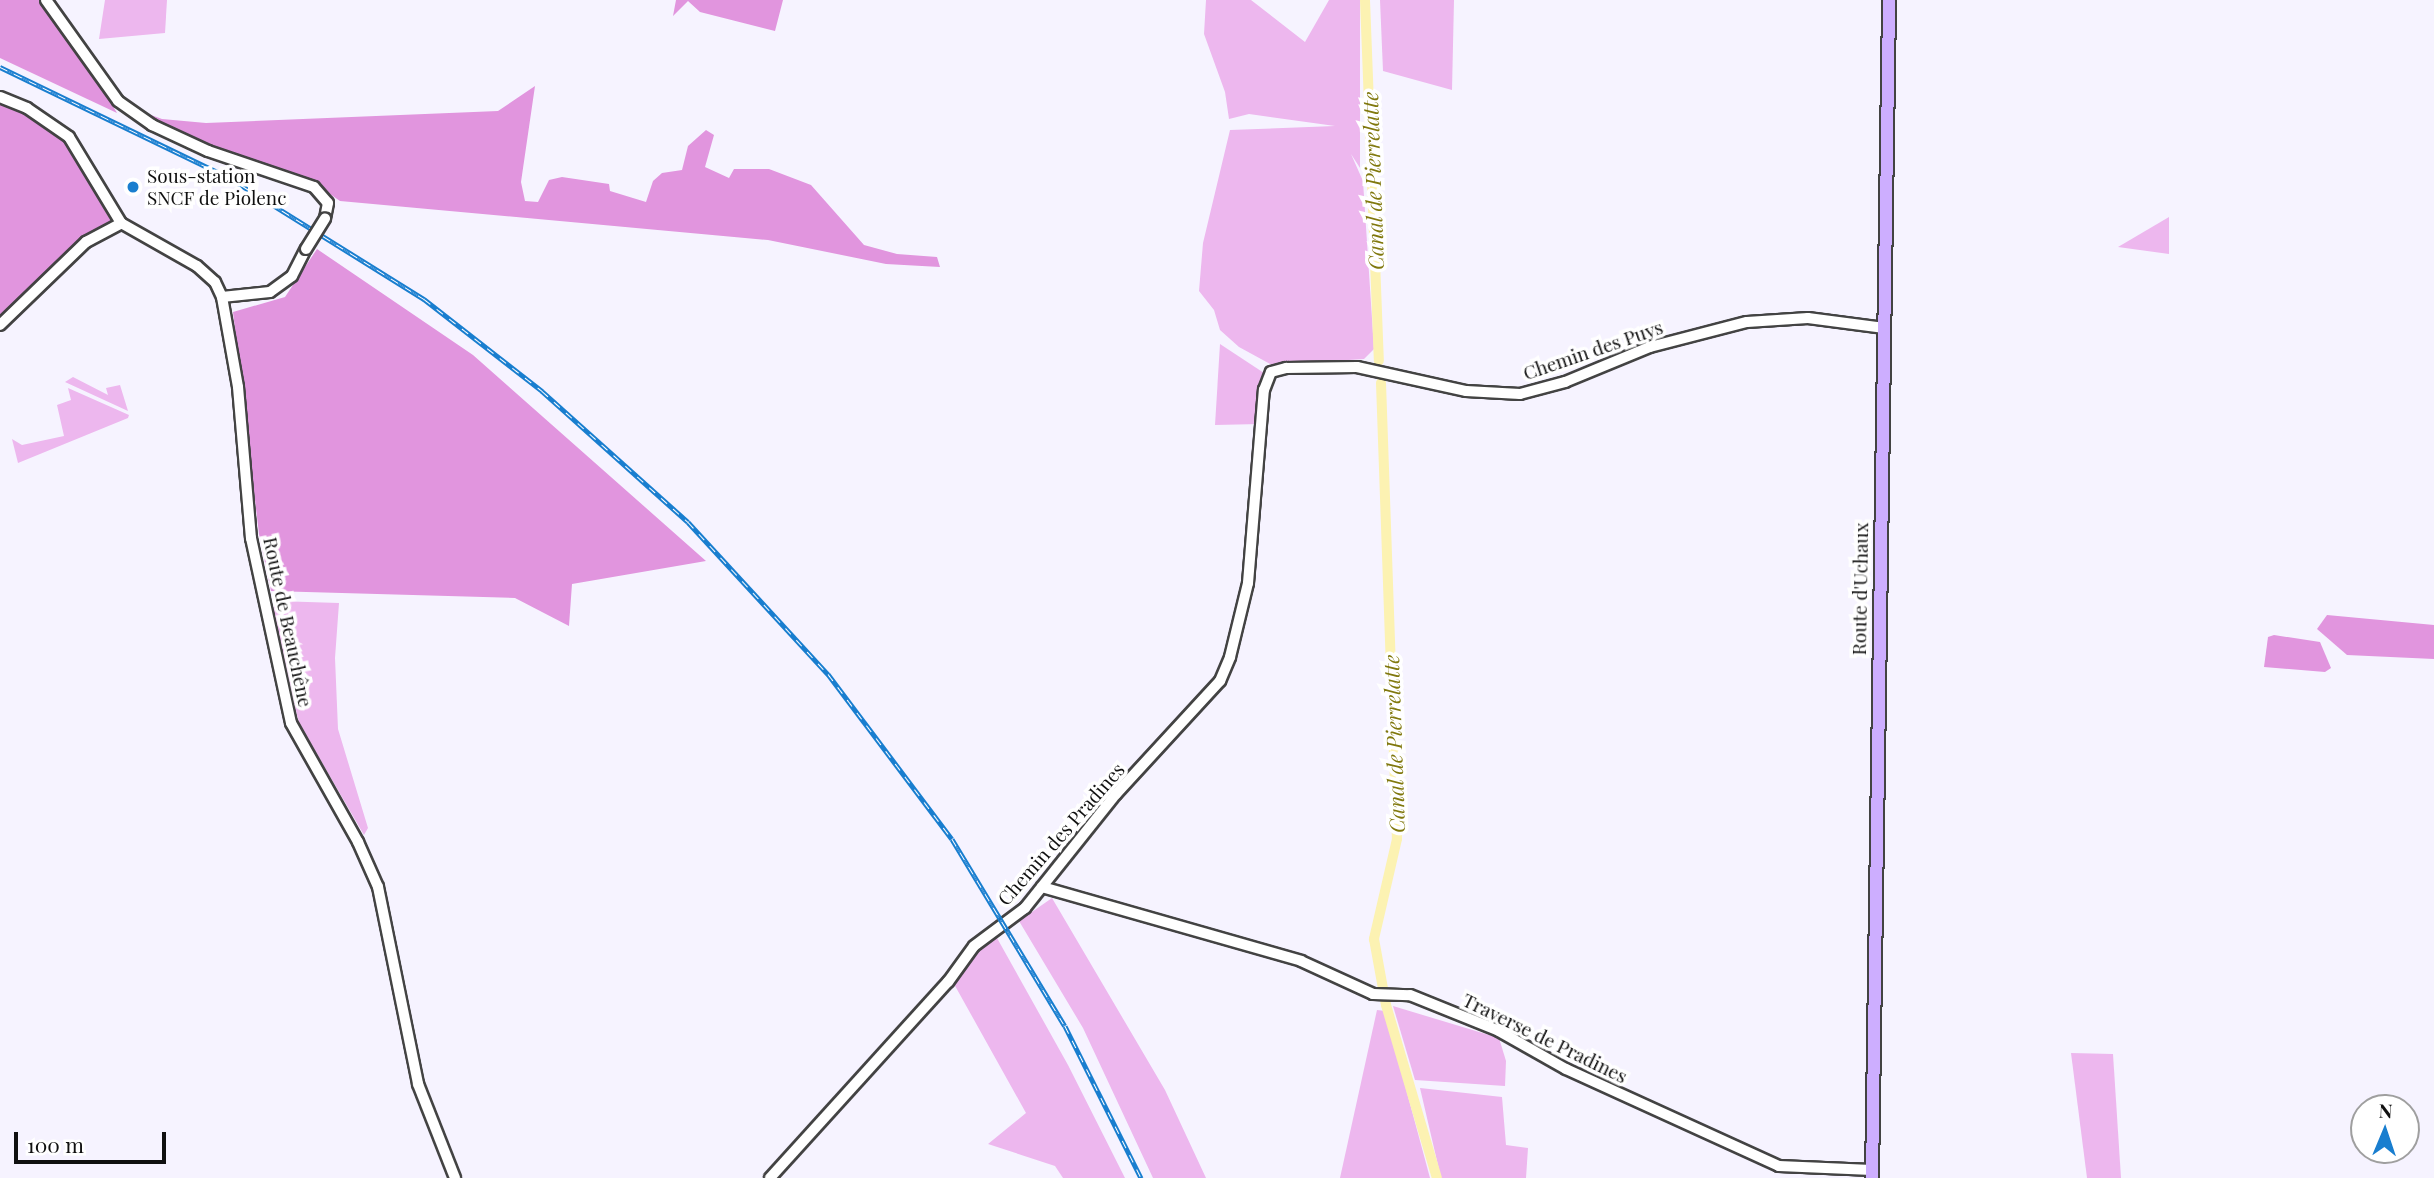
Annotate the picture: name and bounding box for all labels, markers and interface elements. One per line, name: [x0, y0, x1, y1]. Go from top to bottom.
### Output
water label: Canal de Pierrelatte: [1356, 91, 1388, 271]
place label: Sous-station SNCF de Piolenc: [147, 165, 287, 209]
marker: Sous-station SNCF de Piolenc: [125, 179, 141, 195]
street label: Chemin des Puys: [1520, 315, 1666, 385]
street label: Route d'Uchaux: [1847, 522, 1873, 656]
street label: Route de Beauchêne: [259, 535, 317, 709]
water label: Canal de Pierrelatte: [1377, 654, 1409, 834]
street label: Chemin des Pradines: [993, 758, 1129, 910]
street label: Traverse de Pradines: [1459, 988, 1631, 1088]
north arrow: [2350, 1094, 2420, 1164]
text: N: [2378, 1097, 2393, 1123]
scale bar: [18, 1118, 170, 1162]
text: 100 m: [27, 1130, 84, 1158]

